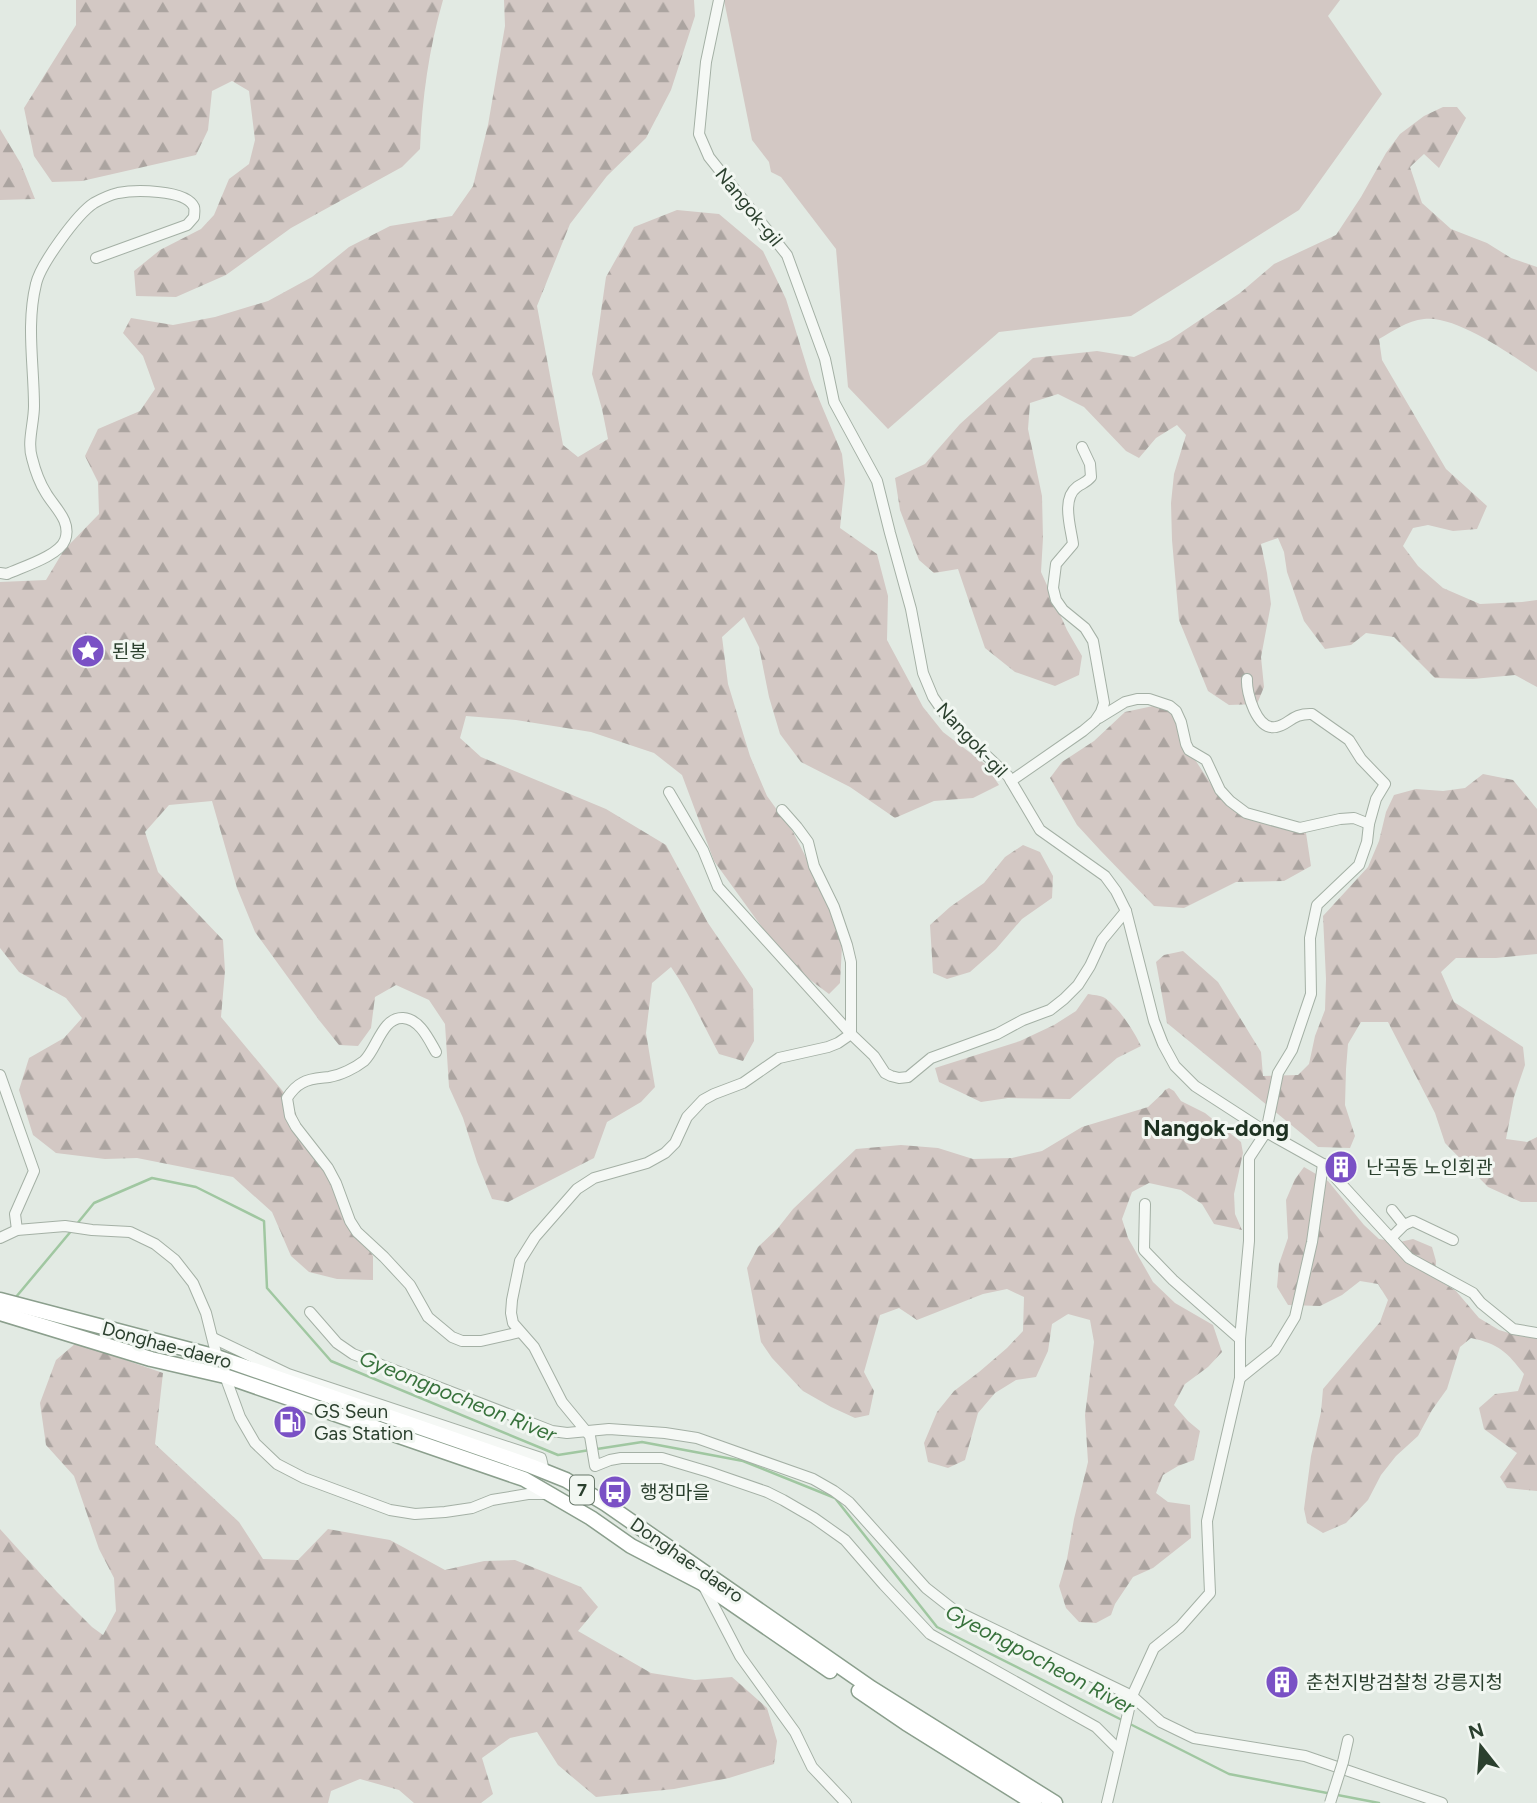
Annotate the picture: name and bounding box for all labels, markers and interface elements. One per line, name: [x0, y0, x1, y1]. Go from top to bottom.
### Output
street label: Nangok-gil: [710, 163, 788, 251]
place icon: 된봉: [69, 632, 107, 670]
place label: 된봉: [112, 640, 147, 663]
street label: Nangok-gil: [932, 698, 1012, 782]
district label: Nangok-dong: [1143, 1114, 1289, 1142]
building icon: 난곡동 노인회관: [1322, 1148, 1360, 1186]
place label: 난곡동 노인회관: [1366, 1156, 1493, 1179]
street label: Donghae-daero: [100, 1317, 234, 1373]
water label: Gyeongpocheon River: [356, 1345, 561, 1447]
place label: GS Seun Gas Station: [314, 1400, 413, 1445]
fuel station icon: GS Seun Gas Station: [271, 1403, 309, 1441]
bus stop icon: 행정마을: [596, 1473, 634, 1511]
road number: 7: [570, 1476, 594, 1504]
place label: 행정마을: [640, 1481, 710, 1504]
street label: Donghae-daero: [626, 1512, 748, 1608]
water label: Gyeongpocheon River: [941, 1599, 1139, 1720]
building icon: 춘천지방검찰청 강릉지청: [1263, 1663, 1301, 1701]
place label: 춘천지방검찰청 강릉지청: [1306, 1671, 1503, 1694]
north arrow: [1446, 1712, 1516, 1782]
text: N: [1466, 1718, 1487, 1744]

